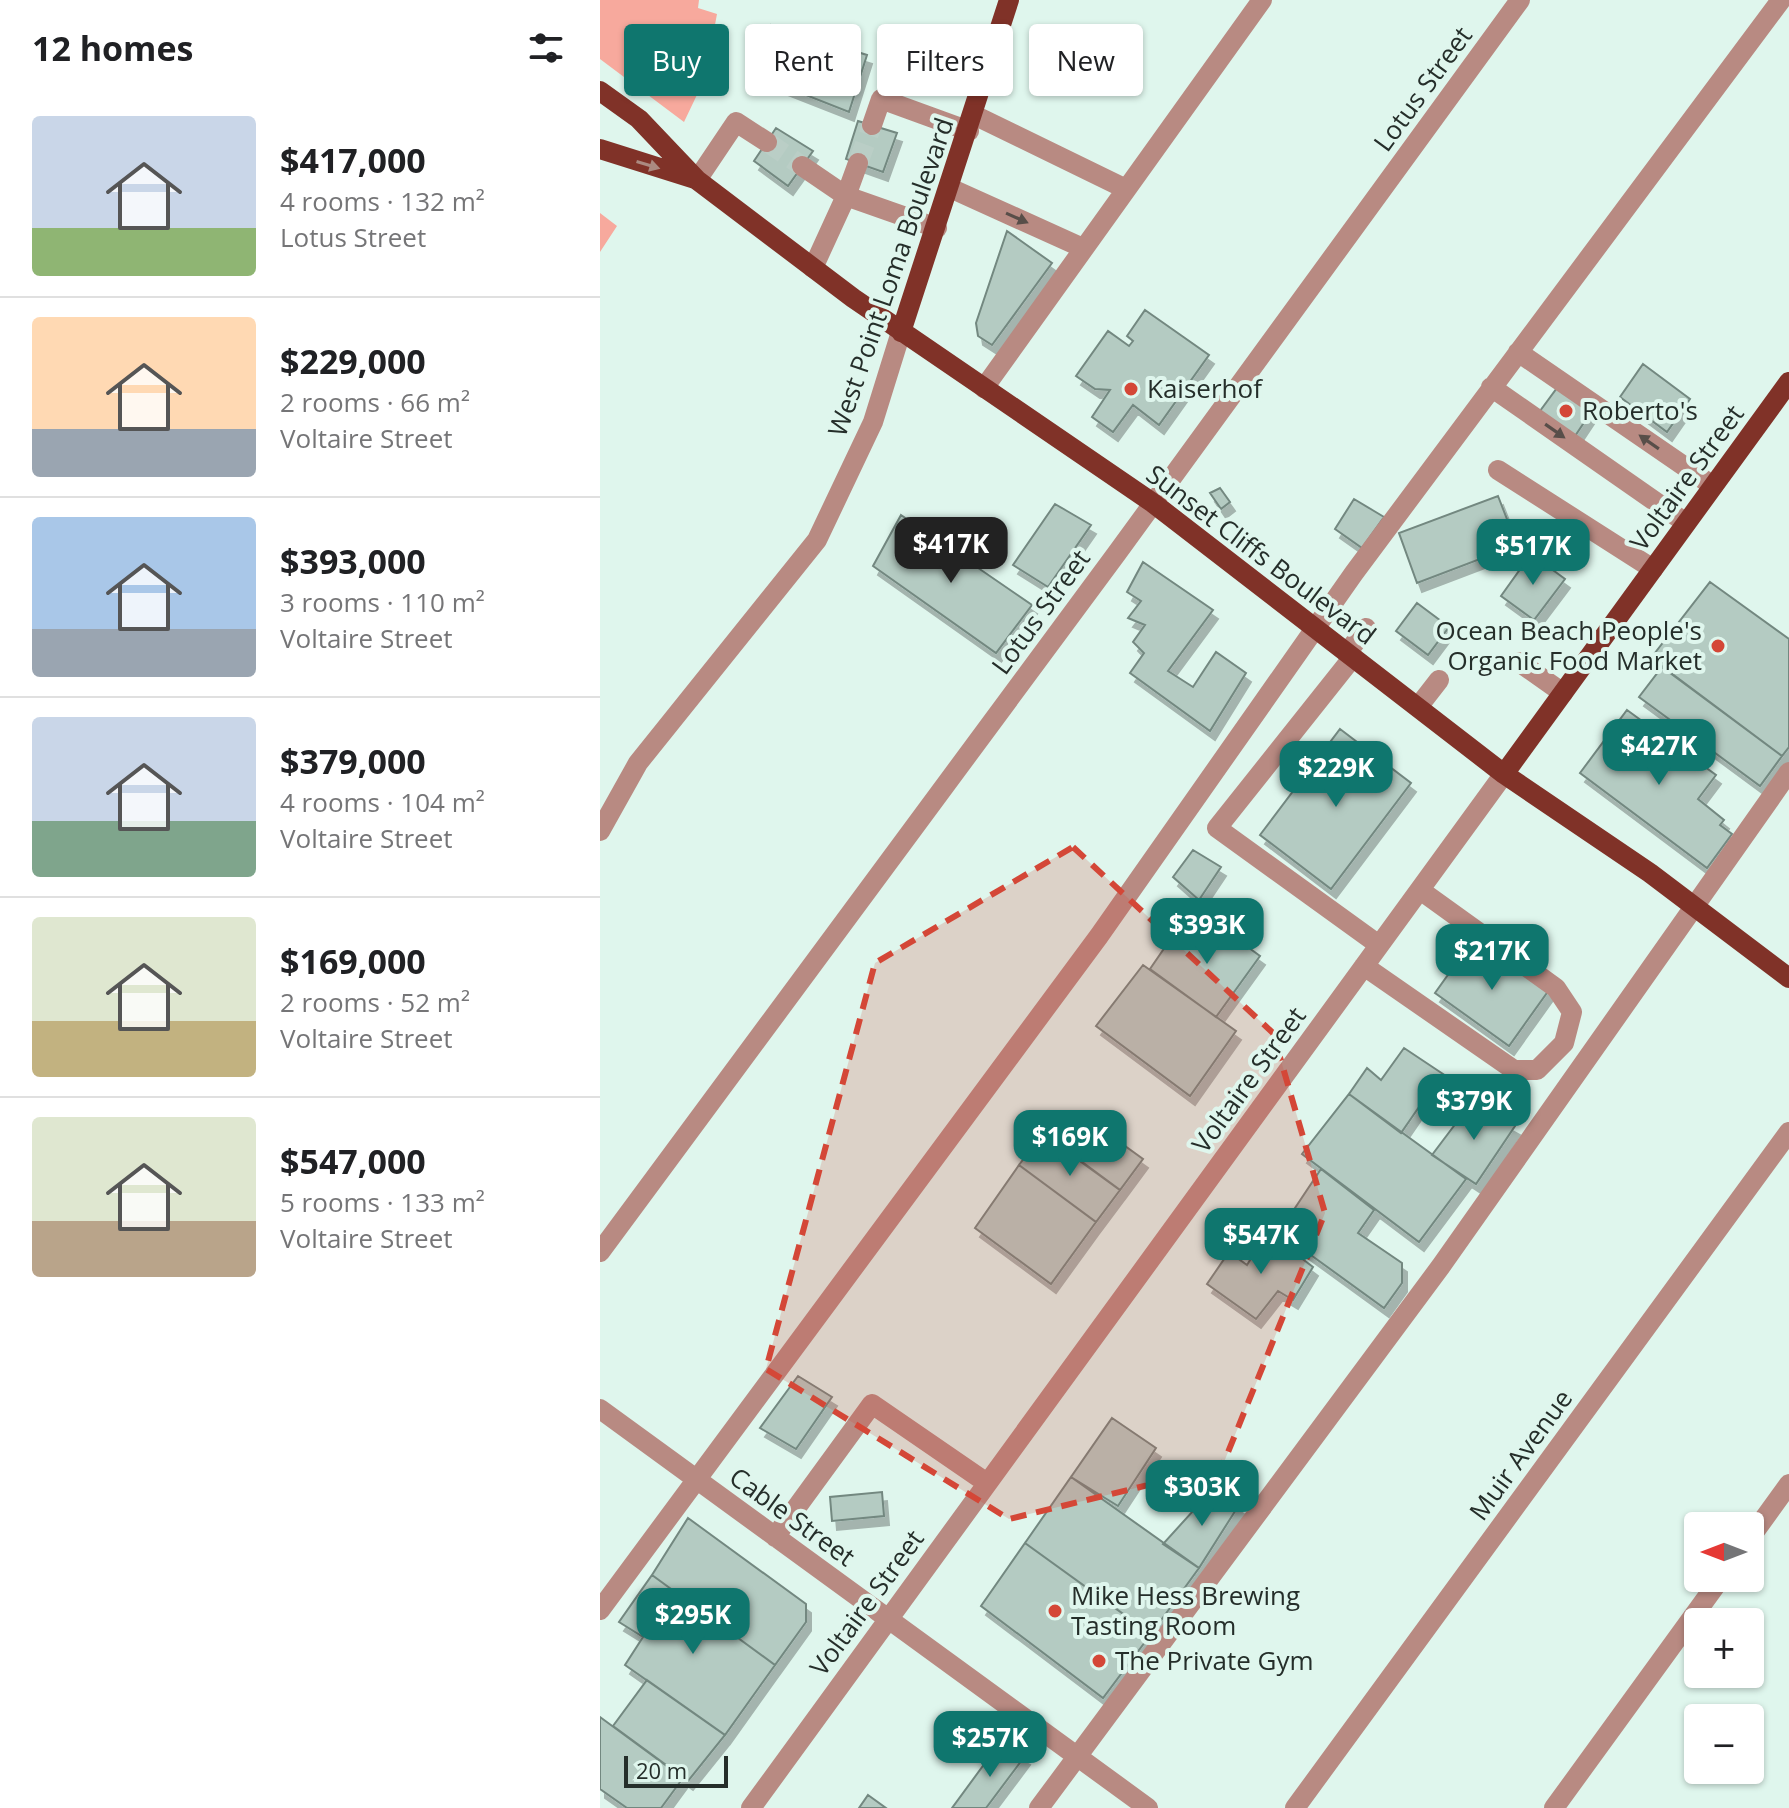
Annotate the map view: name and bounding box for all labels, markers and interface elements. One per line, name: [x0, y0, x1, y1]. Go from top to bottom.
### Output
street label: Lotus Street: [1365, 19, 1480, 158]
chip: Buy: [624, 24, 729, 96]
chip: Rent: [745, 24, 861, 96]
chip: Filters: [877, 24, 1013, 96]
chip: New: [1029, 24, 1143, 96]
text: 12 homes: [32, 25, 193, 71]
icon: filters: [524, 26, 568, 70]
street label: West Point Loma Boulevard: [819, 113, 962, 441]
text: $417,000: [280, 137, 426, 183]
icon: home: [96, 148, 192, 244]
one-way arrow: [636, 159, 660, 172]
text: 4 rooms · 132 m²: [280, 183, 485, 219]
one-way arrow: [1005, 211, 1028, 225]
text: Lotus Street: [280, 219, 426, 255]
text: $229,000: [280, 338, 426, 384]
icon: home: [96, 349, 192, 445]
place label: Kaiserhof: [1147, 370, 1263, 406]
marker: Kaiserhof: [1122, 380, 1140, 398]
text: 2 rooms · 66 m²: [280, 384, 470, 420]
place label: Roberto's: [1582, 392, 1698, 428]
street label: Voltaire Street: [1621, 397, 1751, 558]
marker: Roberto's: [1557, 402, 1575, 420]
text: Voltaire Street: [280, 420, 453, 456]
one-way arrow: [1545, 423, 1566, 438]
one-way arrow: [1639, 435, 1660, 450]
street label: Sunset Cliffs Boulevard: [1139, 456, 1384, 652]
pin: $417K: [895, 517, 1007, 585]
pin: $517K: [1477, 519, 1589, 587]
text: $417K: [913, 525, 989, 561]
text: $517K: [1495, 527, 1571, 563]
text: $393,000: [280, 538, 426, 584]
street label: Lotus Street: [983, 542, 1098, 681]
icon: home: [96, 549, 192, 645]
text: 3 rooms · 110 m²: [280, 584, 485, 620]
place label: Ocean Beach People's Organic Food Market: [1436, 612, 1702, 678]
text: Voltaire Street: [280, 620, 453, 656]
marker: Ocean Beach People's Organic Food Market: [1709, 637, 1727, 655]
pin: $427K: [1603, 719, 1715, 787]
text: $427K: [1621, 727, 1697, 763]
text: $379,000: [280, 738, 426, 784]
pin: $229K: [1280, 741, 1392, 809]
icon: home: [96, 749, 192, 845]
text: $229K: [1298, 749, 1374, 785]
text: 4 rooms · 104 m²: [280, 784, 485, 820]
text: Voltaire Street: [280, 820, 453, 856]
pin: $393K: [1151, 898, 1263, 966]
text: $393K: [1169, 906, 1245, 942]
pin: $217K: [1436, 924, 1548, 992]
text: $217K: [1454, 932, 1530, 968]
text: $169,000: [280, 938, 426, 984]
icon: home: [96, 949, 192, 1045]
text: 2 rooms · 52 m²: [280, 984, 470, 1020]
street label: Voltaire Street: [1183, 999, 1313, 1160]
text: Voltaire Street: [280, 1020, 453, 1056]
pin: $379K: [1418, 1074, 1530, 1142]
text: $379K: [1436, 1082, 1512, 1118]
pin: $169K: [1014, 1110, 1126, 1178]
text: $169K: [1032, 1118, 1108, 1154]
text: $547,000: [280, 1138, 426, 1184]
icon: home: [96, 1149, 192, 1245]
text: 5 rooms · 133 m²: [280, 1184, 485, 1220]
pin: $547K: [1205, 1208, 1317, 1276]
text: $547K: [1223, 1216, 1299, 1252]
text: Voltaire Street: [280, 1220, 453, 1256]
street label: Muir Avenue: [1460, 1382, 1580, 1527]
street label: Cable Street: [722, 1458, 863, 1574]
pin: $303K: [1146, 1460, 1258, 1528]
text: $303K: [1164, 1468, 1240, 1504]
north arrow: [1684, 1512, 1764, 1592]
map controls: [1684, 1512, 1764, 1784]
street label: Voltaire Street: [801, 1522, 931, 1683]
place label: Mike Hess Brewing Tasting Room: [1071, 1577, 1300, 1643]
pin: $295K: [637, 1588, 749, 1656]
text: $295K: [655, 1596, 731, 1632]
marker: Mike Hess Brewing Tasting Room: [1046, 1602, 1064, 1620]
button: +: [1684, 1608, 1764, 1688]
place label: The Private Gym: [1115, 1642, 1314, 1678]
marker: The Private Gym: [1090, 1652, 1108, 1670]
button: −: [1684, 1704, 1764, 1784]
pin: $257K: [934, 1711, 1046, 1779]
text: $257K: [952, 1719, 1028, 1755]
scale bar: [624, 1752, 728, 1788]
text: 20 m: [636, 1755, 687, 1785]

